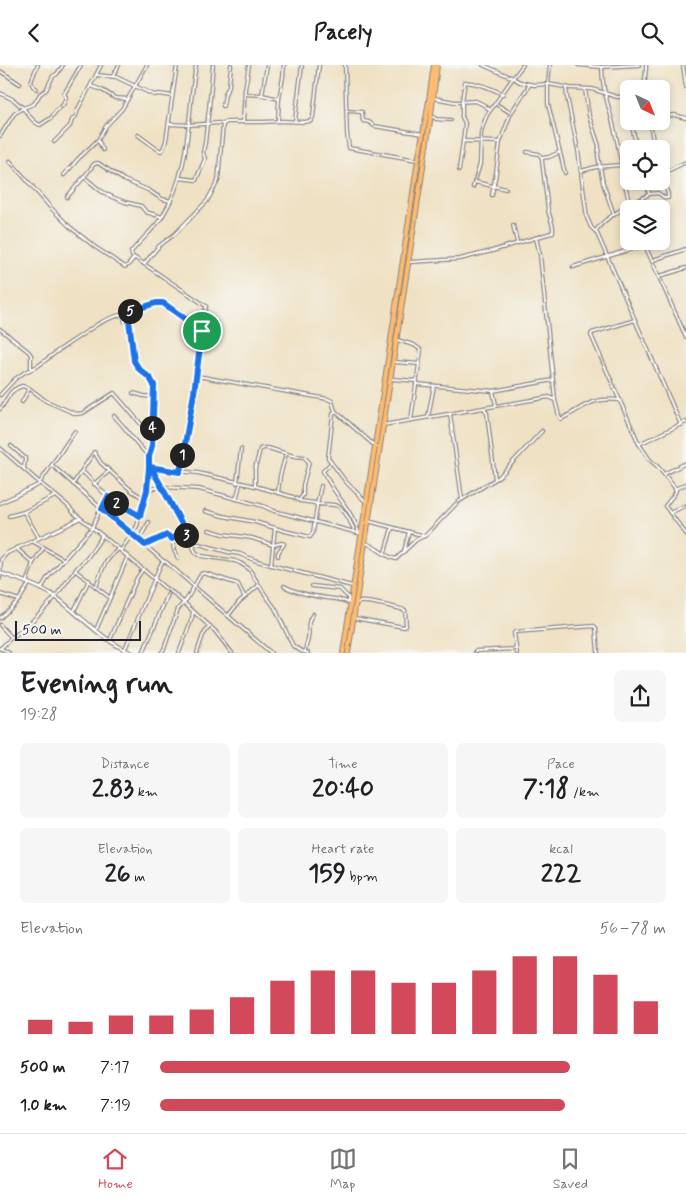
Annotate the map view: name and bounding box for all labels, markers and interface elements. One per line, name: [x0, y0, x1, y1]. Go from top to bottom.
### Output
icon: back: [20, 19, 48, 47]
text: Pacely: [314, 19, 372, 47]
icon: search: [638, 19, 666, 47]
north arrow: [620, 80, 670, 130]
map controls: [620, 80, 670, 250]
button: locate: [620, 140, 670, 190]
button: layers: [620, 200, 670, 250]
pin: 5: [118, 299, 142, 323]
text: 5: [126, 302, 135, 320]
pin: [181, 310, 223, 352]
icon: arrive: [188, 317, 216, 345]
pin: 4: [140, 415, 164, 441]
text: 4: [148, 419, 157, 437]
pin: 1: [170, 443, 194, 467]
text: 1: [179, 446, 186, 464]
pin: 2: [104, 491, 128, 515]
text: 2: [113, 494, 120, 512]
pin: 3: [174, 523, 198, 547]
text: 3: [183, 526, 190, 544]
scale bar: [15, 618, 141, 641]
text: 500 m: [22, 621, 62, 639]
text: Evening run: [20, 666, 173, 703]
button: share: [614, 670, 666, 722]
text: 19:28: [20, 704, 58, 725]
text: Distance: [100, 755, 150, 773]
text: Time: [328, 755, 358, 773]
text: Pace: [547, 755, 575, 773]
text: 2.83: [92, 773, 134, 806]
text: 20:40: [312, 773, 374, 806]
text: 7:18: [522, 773, 569, 806]
text: km: [134, 783, 158, 801]
text: /km: [569, 783, 600, 801]
text: Elevation: [97, 840, 153, 858]
text: Heart rate: [312, 840, 374, 858]
text: kcal: [549, 840, 573, 858]
text: 26: [104, 858, 131, 891]
text: 159: [308, 858, 346, 891]
text: 222: [541, 858, 581, 891]
text: m: [131, 868, 146, 886]
text: bpm: [346, 868, 378, 886]
text: Elevation: [20, 918, 83, 939]
text: 56–78 m: [600, 918, 666, 939]
text: 500 m: [20, 1057, 65, 1078]
text: 7:17: [100, 1057, 129, 1078]
text: 1.0 km: [20, 1095, 67, 1116]
text: 7:19: [100, 1095, 131, 1116]
tab: Home: [98, 1145, 133, 1193]
tab: Map: [329, 1145, 357, 1193]
tab: Saved: [553, 1145, 588, 1193]

